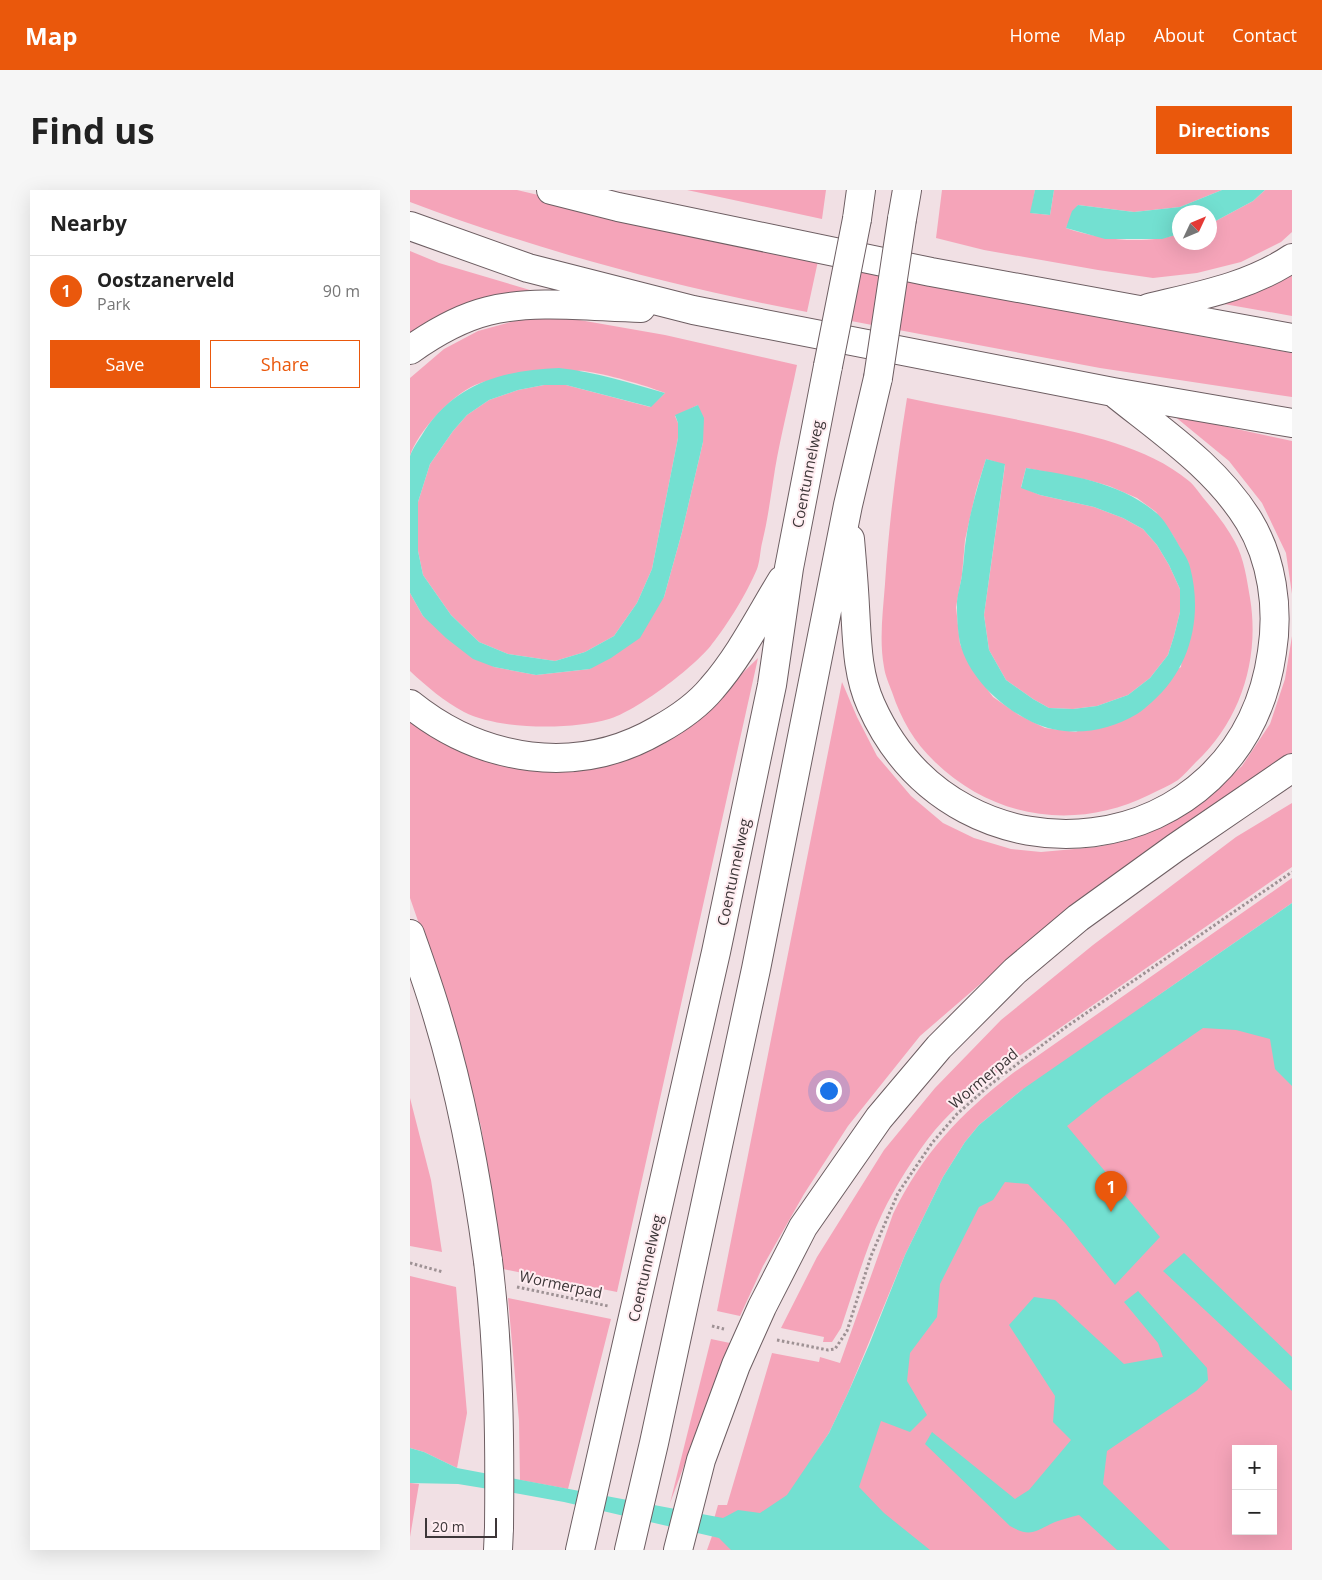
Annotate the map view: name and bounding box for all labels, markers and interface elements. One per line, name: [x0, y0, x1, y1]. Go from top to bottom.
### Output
text: Map: [25, 19, 77, 52]
text: Home: [1010, 23, 1060, 47]
text: Map: [1088, 23, 1126, 47]
text: About: [1154, 23, 1204, 47]
text: Contact: [1232, 23, 1297, 47]
button: Directions: [1156, 106, 1292, 154]
text: Find us: [30, 107, 155, 154]
north arrow: [1172, 205, 1217, 250]
text: Nearby: [50, 209, 127, 237]
text: Oostzanerveld: [97, 267, 235, 293]
text: 1: [61, 280, 71, 302]
text: 90 m: [323, 280, 360, 302]
text: Park: [97, 293, 130, 315]
button: Save: [50, 340, 200, 388]
button: Share: [210, 340, 360, 388]
street label: Coentunnelweg: [787, 418, 827, 530]
street label: Coentunnelweg: [712, 816, 754, 928]
street label: Wormerpad: [944, 1043, 1022, 1113]
your location: [816, 1078, 842, 1104]
pin: 1: [1095, 1171, 1127, 1212]
street label: Coentunnelweg: [623, 1212, 667, 1324]
street label: Wormerpad: [518, 1265, 604, 1303]
map controls: [1232, 1445, 1277, 1535]
button: +: [1232, 1445, 1277, 1490]
button: −: [1232, 1490, 1277, 1535]
scale bar: [425, 1515, 498, 1538]
text: 20 m: [432, 1517, 465, 1536]

